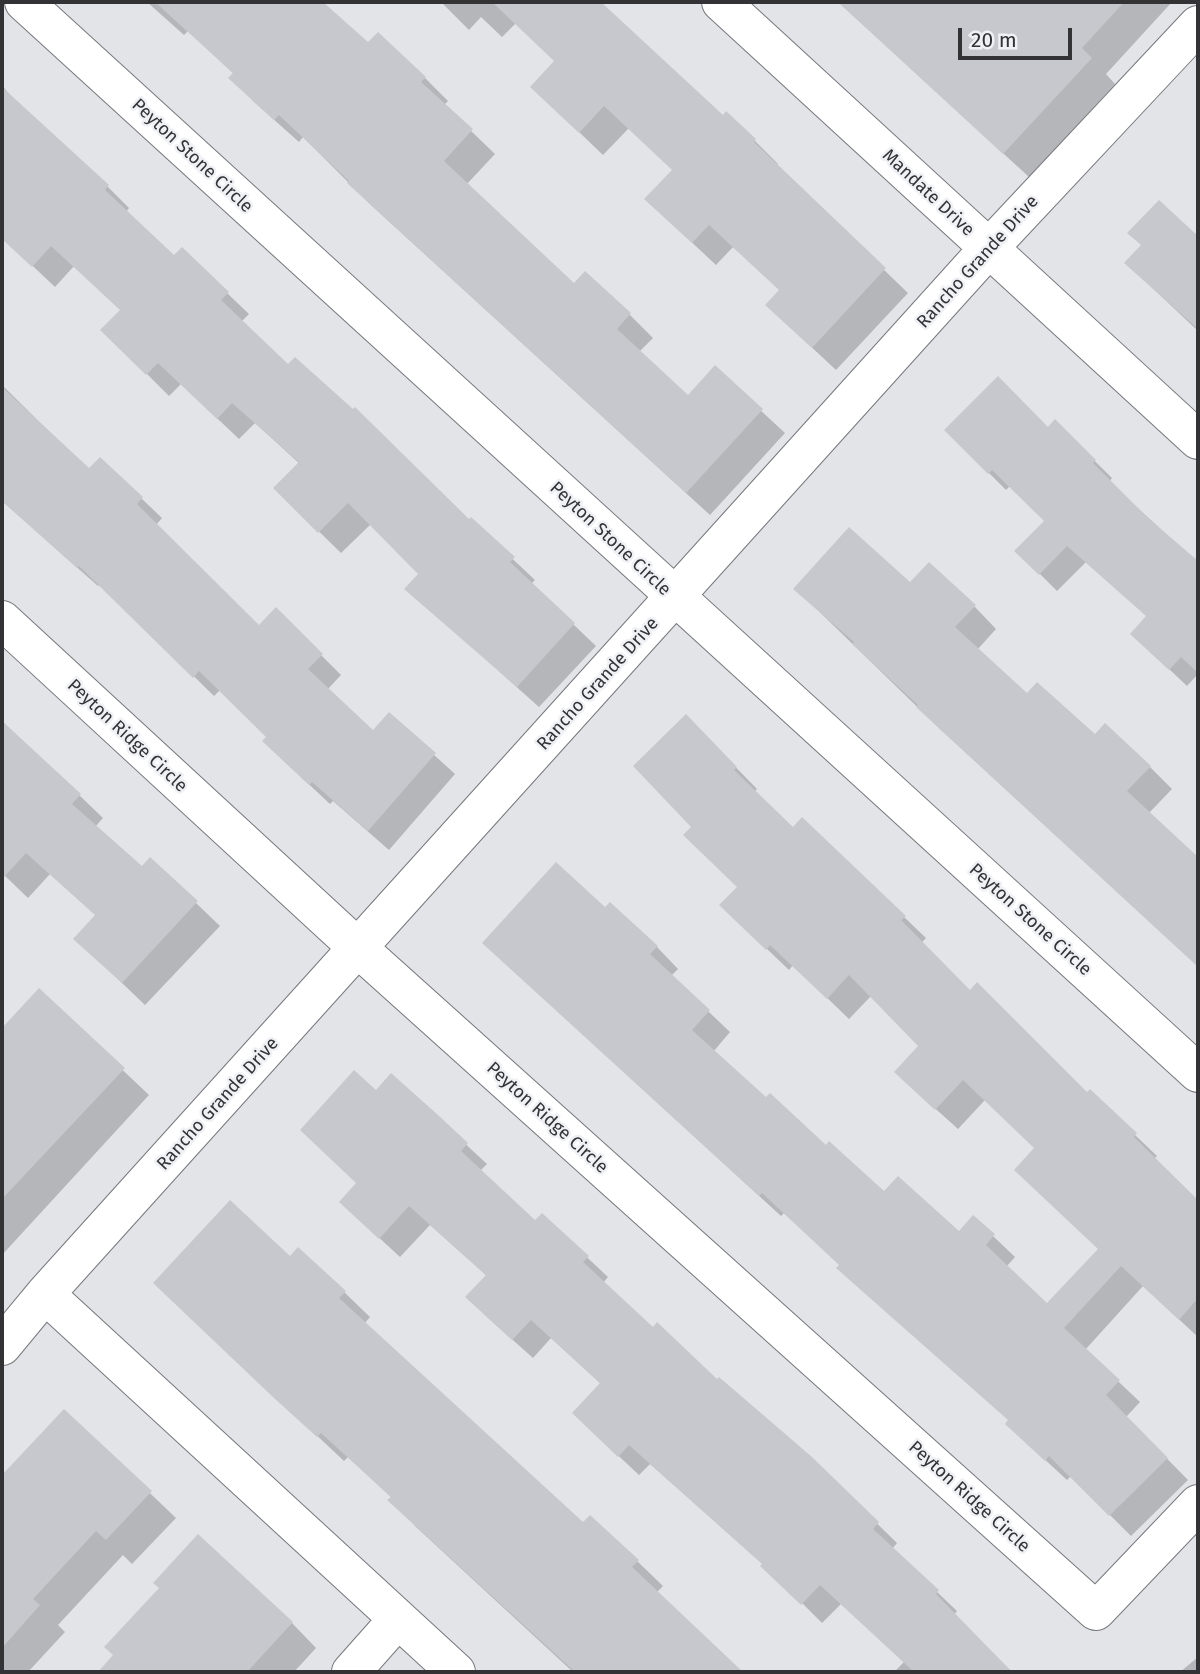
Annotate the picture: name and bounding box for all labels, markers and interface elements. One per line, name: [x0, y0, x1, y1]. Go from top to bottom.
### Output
scale bar: [962, 14, 1076, 58]
text: 20 m: [971, 27, 1017, 53]
street label: Peyton Stone Circle: [127, 94, 257, 218]
street label: Mandate Drive: [878, 145, 978, 241]
street label: Rancho Grande Drive: [913, 191, 1043, 333]
street label: Peyton Stone Circle: [545, 477, 675, 601]
street label: Rancho Grande Drive: [533, 613, 663, 755]
street label: Peyton Ridge Circle: [63, 675, 191, 797]
street label: Peyton Stone Circle: [964, 859, 1096, 981]
street label: Rancho Grande Drive: [153, 1033, 283, 1175]
street label: Peyton Ridge Circle: [482, 1058, 612, 1178]
street label: Peyton Ridge Circle: [904, 1437, 1034, 1557]

